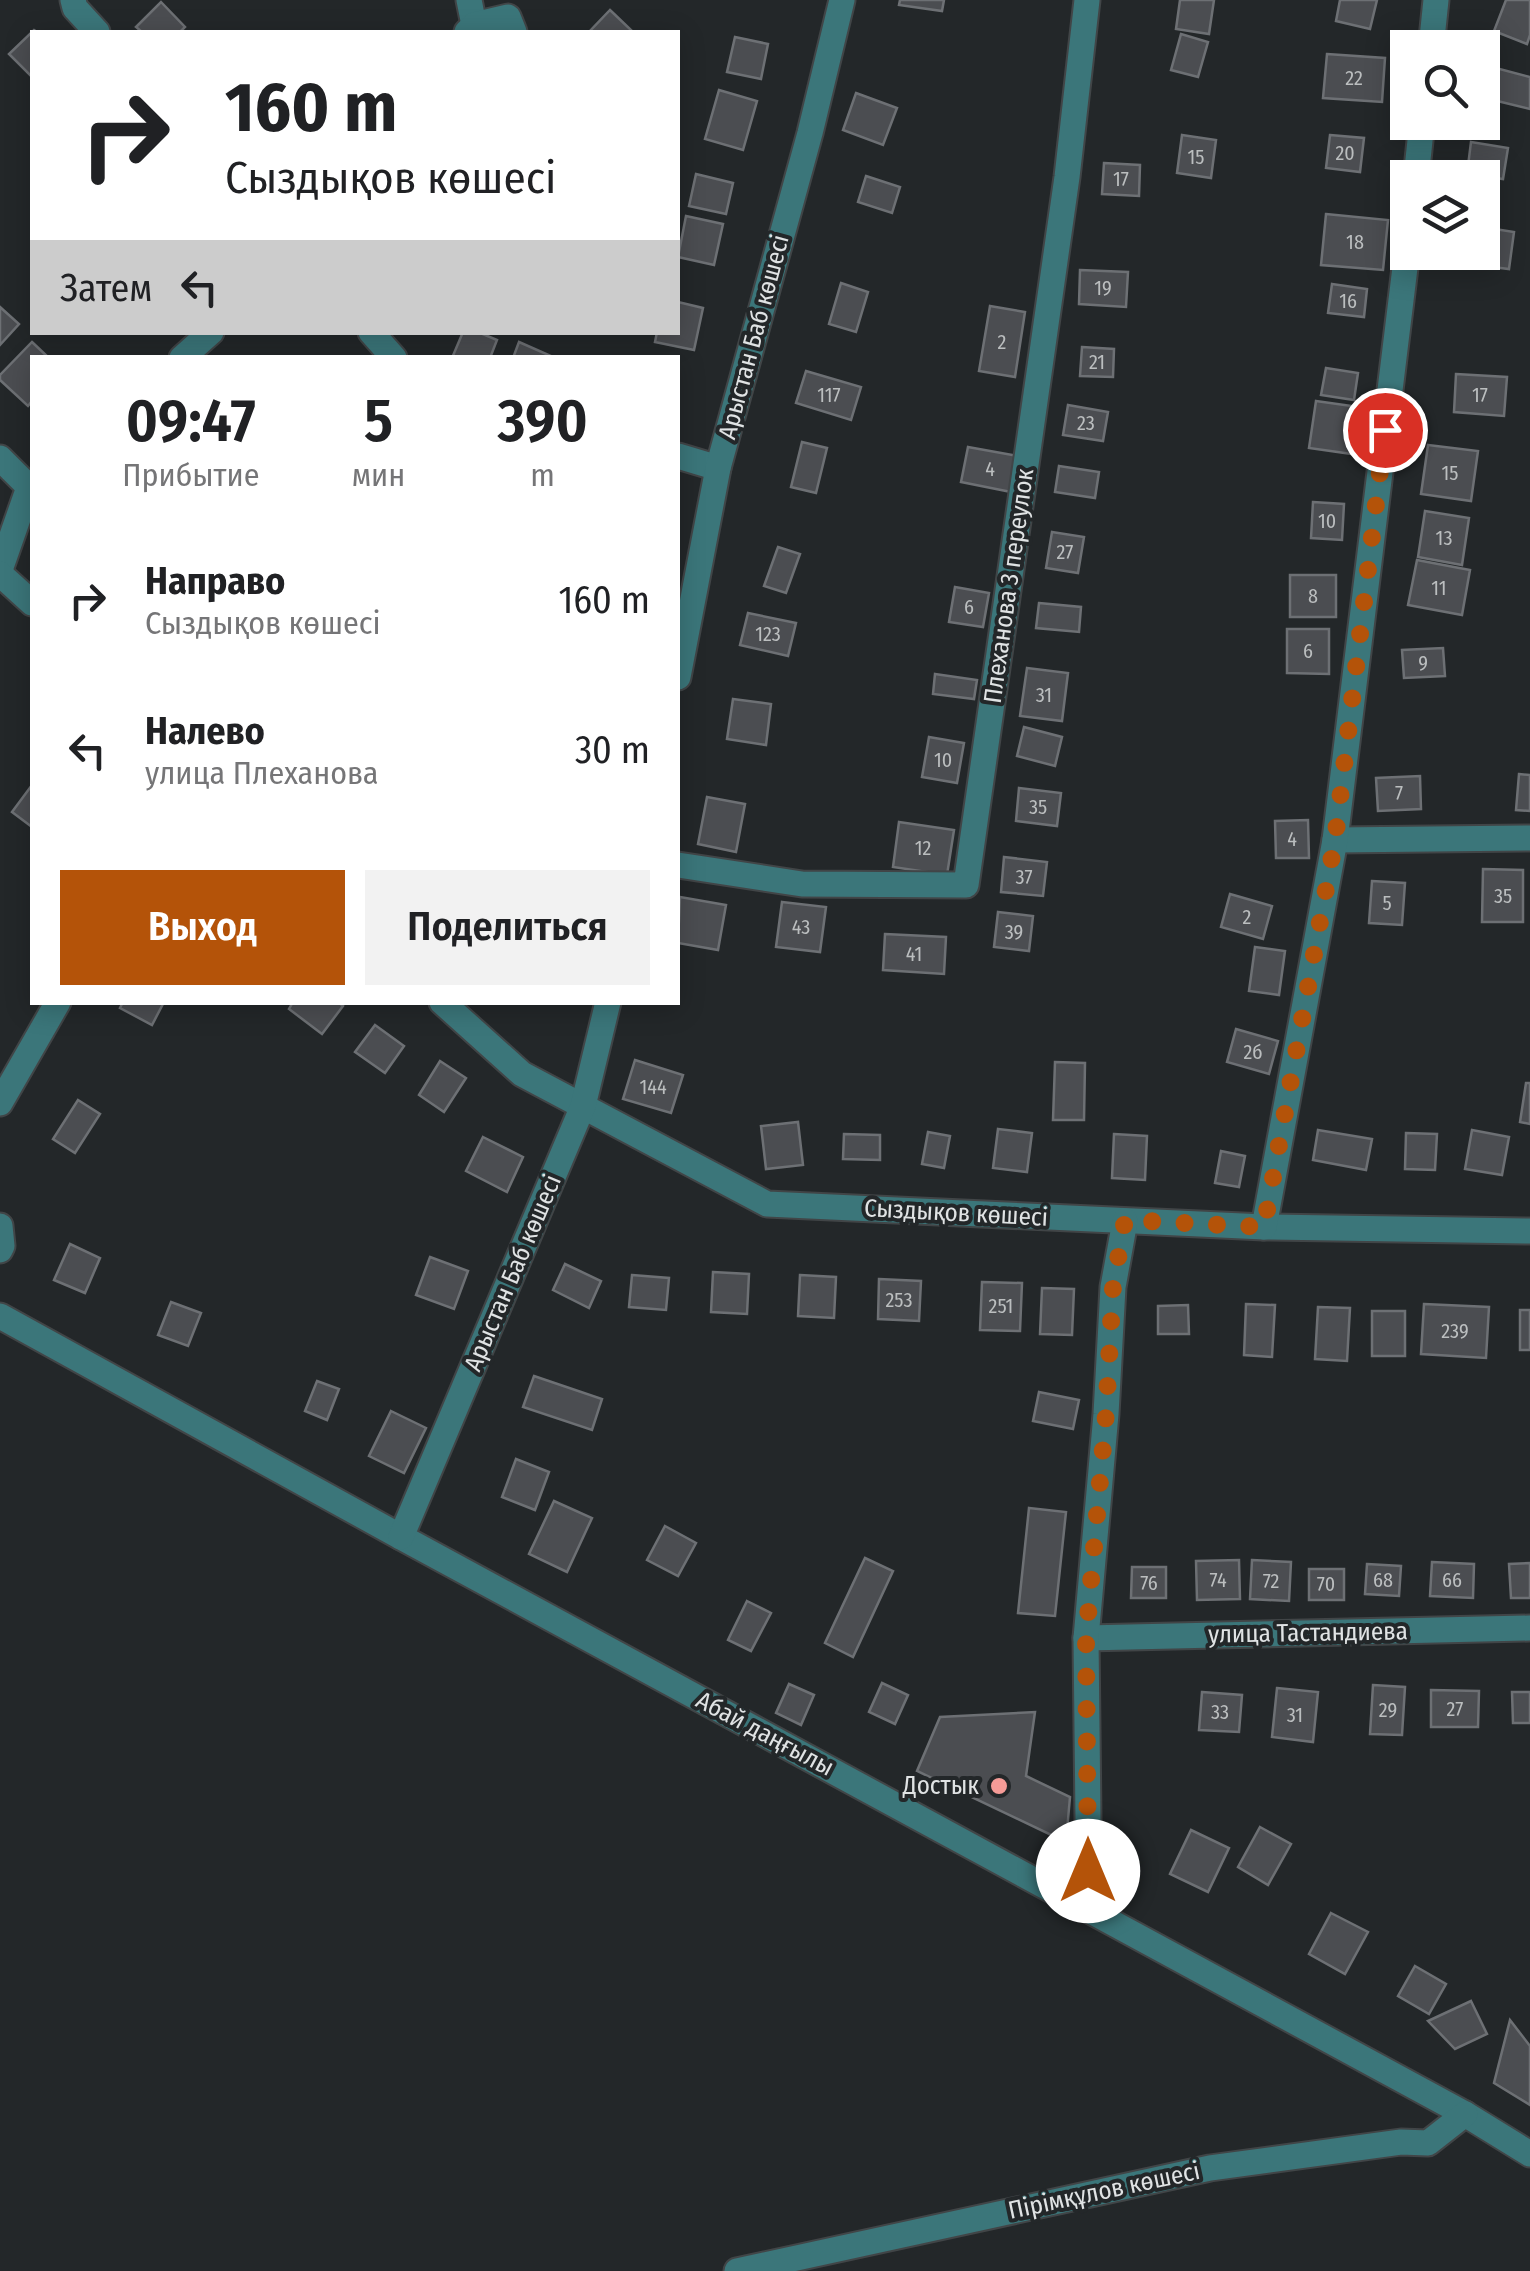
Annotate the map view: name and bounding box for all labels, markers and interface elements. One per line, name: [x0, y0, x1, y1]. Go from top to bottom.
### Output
map controls: [1390, 30, 1500, 270]
button: search: [1390, 30, 1500, 140]
text: 160 m: [225, 66, 397, 150]
house number: 22: [1345, 66, 1363, 90]
icon: right: [60, 70, 190, 200]
house number: 20: [1335, 141, 1355, 165]
house number: 15: [1188, 145, 1204, 169]
text: Сыздықов көшесі: [225, 151, 556, 205]
button: layers: [1390, 160, 1500, 270]
house number: 17: [1113, 167, 1129, 191]
house number: 18: [1346, 230, 1364, 254]
street label: Арыстан Баб көшесі: [712, 231, 796, 443]
icon: left: [172, 260, 227, 315]
text: Затем: [60, 265, 152, 311]
house number: 19: [1094, 276, 1112, 300]
house number: 16: [1339, 289, 1357, 313]
house number: 2: [998, 330, 1007, 354]
house number: 21: [1089, 350, 1105, 374]
house number: 117: [817, 383, 841, 407]
house number: 17: [1472, 383, 1488, 407]
text: 09:47: [126, 385, 256, 457]
text: 5: [364, 385, 393, 457]
text: 390: [497, 385, 588, 457]
pin: [1343, 388, 1428, 473]
icon: arrive: [1358, 403, 1413, 458]
house number: 23: [1077, 411, 1095, 435]
text: Прибытие: [122, 456, 260, 494]
text: мин: [352, 456, 405, 494]
text: m: [530, 456, 555, 494]
house number: 4: [985, 457, 995, 481]
house number: 15: [1442, 461, 1458, 485]
street label: Плеханова 3 переулок: [978, 466, 1040, 705]
house number: 10: [1318, 509, 1336, 533]
house number: 13: [1436, 526, 1452, 550]
house number: 27: [1057, 540, 1073, 564]
text: Направо: [145, 558, 285, 604]
icon: right: [60, 573, 115, 628]
house number: 11: [1431, 576, 1447, 600]
text: 160 m: [558, 577, 650, 623]
house number: 8: [1308, 584, 1318, 608]
house number: 6: [964, 595, 974, 619]
text: Сыздықов көшесі: [145, 604, 381, 642]
house number: 123: [755, 622, 781, 646]
house number: 6: [1303, 639, 1313, 663]
house number: 9: [1418, 651, 1428, 675]
house number: 31: [1036, 683, 1052, 707]
text: Налево: [145, 708, 265, 754]
icon: left: [60, 723, 115, 778]
text: 30 m: [575, 727, 650, 773]
house number: 10: [934, 748, 952, 772]
text: улица Плеханова: [145, 754, 379, 792]
house number: 7: [1395, 781, 1403, 805]
house number: 35: [1029, 795, 1047, 819]
house number: 4: [1287, 827, 1297, 851]
house number: 12: [915, 836, 931, 860]
house number: 37: [1015, 865, 1033, 889]
button: Выход: [60, 870, 345, 985]
button: Поделиться: [365, 870, 650, 985]
house number: 35: [1494, 884, 1512, 908]
house number: 5: [1382, 891, 1392, 915]
house number: 2: [1243, 905, 1252, 929]
house number: 43: [792, 915, 810, 939]
house number: 39: [1005, 920, 1023, 944]
house number: 41: [906, 942, 922, 966]
house number: 2б: [1243, 1040, 1263, 1064]
house number: 144: [639, 1075, 667, 1099]
street label: Арыстан Баб көшесі: [458, 1170, 568, 1376]
street label: Сыздықов көшесі: [863, 1193, 1049, 1233]
house number: 253: [886, 1288, 912, 1312]
house number: 251: [989, 1294, 1013, 1318]
house number: 239: [1441, 1319, 1469, 1343]
house number: 74: [1209, 1568, 1227, 1592]
house number: 68: [1373, 1568, 1393, 1592]
house number: 66: [1442, 1568, 1462, 1592]
house number: 72: [1263, 1569, 1280, 1593]
house number: 76: [1140, 1571, 1158, 1595]
house number: 70: [1317, 1572, 1335, 1596]
street label: улица Тастандиева: [1208, 1616, 1408, 1650]
street label: Абай даңғылы: [691, 1685, 839, 1783]
house number: 27: [1447, 1697, 1463, 1721]
house number: 29: [1379, 1698, 1397, 1722]
house number: 33: [1211, 1700, 1229, 1724]
house number: 31: [1287, 1703, 1303, 1727]
place label: Достык: [902, 1771, 979, 1801]
marker: Достык: [988, 1775, 1010, 1797]
position arrow: [1036, 1819, 1140, 1923]
street label: Пірімқұлов көшесі: [1005, 2156, 1203, 2226]

